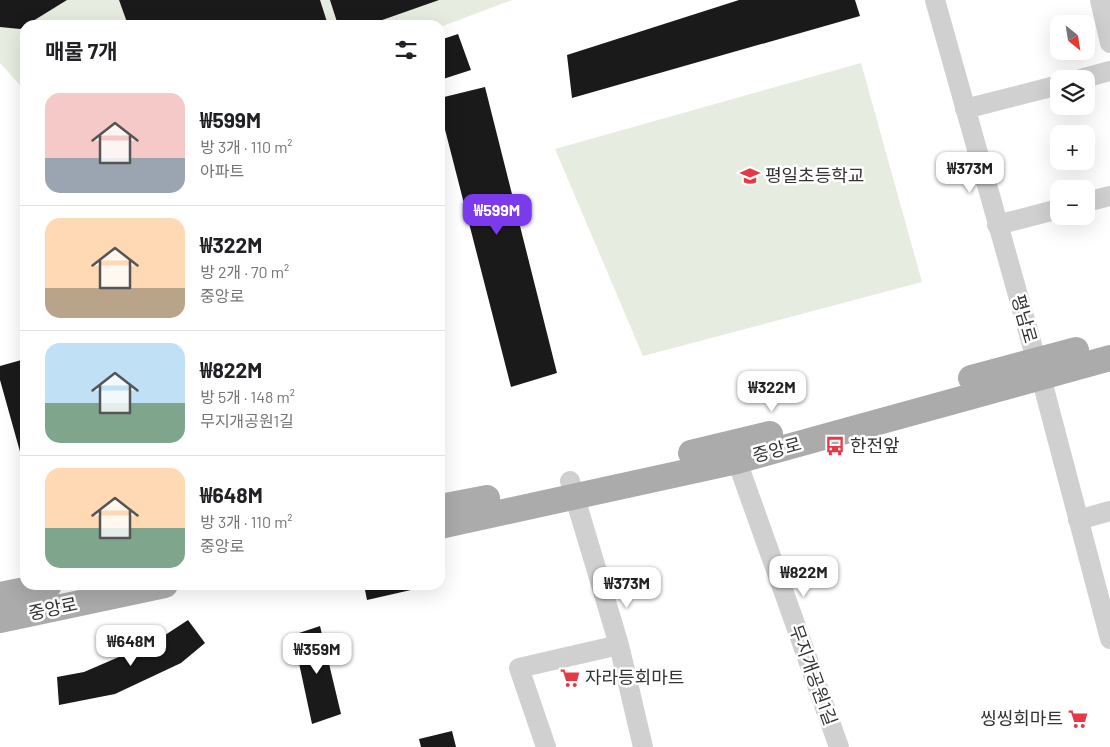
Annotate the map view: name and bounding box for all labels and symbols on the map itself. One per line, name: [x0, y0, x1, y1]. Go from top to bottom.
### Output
north arrow: [1050, 15, 1095, 60]
pin: ₩373M: [935, 152, 1005, 194]
place label: 평일초등학교: [765, 164, 864, 186]
school or university icon: 평일초등학교: [739, 165, 761, 187]
pin: ₩599M: [462, 194, 532, 236]
street label: 평남로: [1008, 292, 1042, 346]
pin: ₩322M: [737, 370, 807, 413]
street label: 중앙로: [750, 432, 804, 466]
place label: 한전앞: [850, 434, 900, 456]
bus stop icon: 한전앞: [824, 435, 846, 457]
pin: ₩822M: [769, 556, 839, 598]
pin: ₩373M: [592, 566, 662, 609]
street label: 중앙로: [26, 592, 79, 624]
street label: 무지개공원1길: [786, 621, 842, 728]
pin: ₩648M: [96, 624, 166, 667]
pin: ₩359M: [282, 632, 352, 675]
place label: 자라등회마트: [585, 666, 684, 688]
supermarket icon: 자라등회마트: [559, 667, 581, 689]
place label: 씽씽회마트: [980, 707, 1063, 729]
supermarket icon: 씽씽회마트: [1067, 708, 1089, 730]

